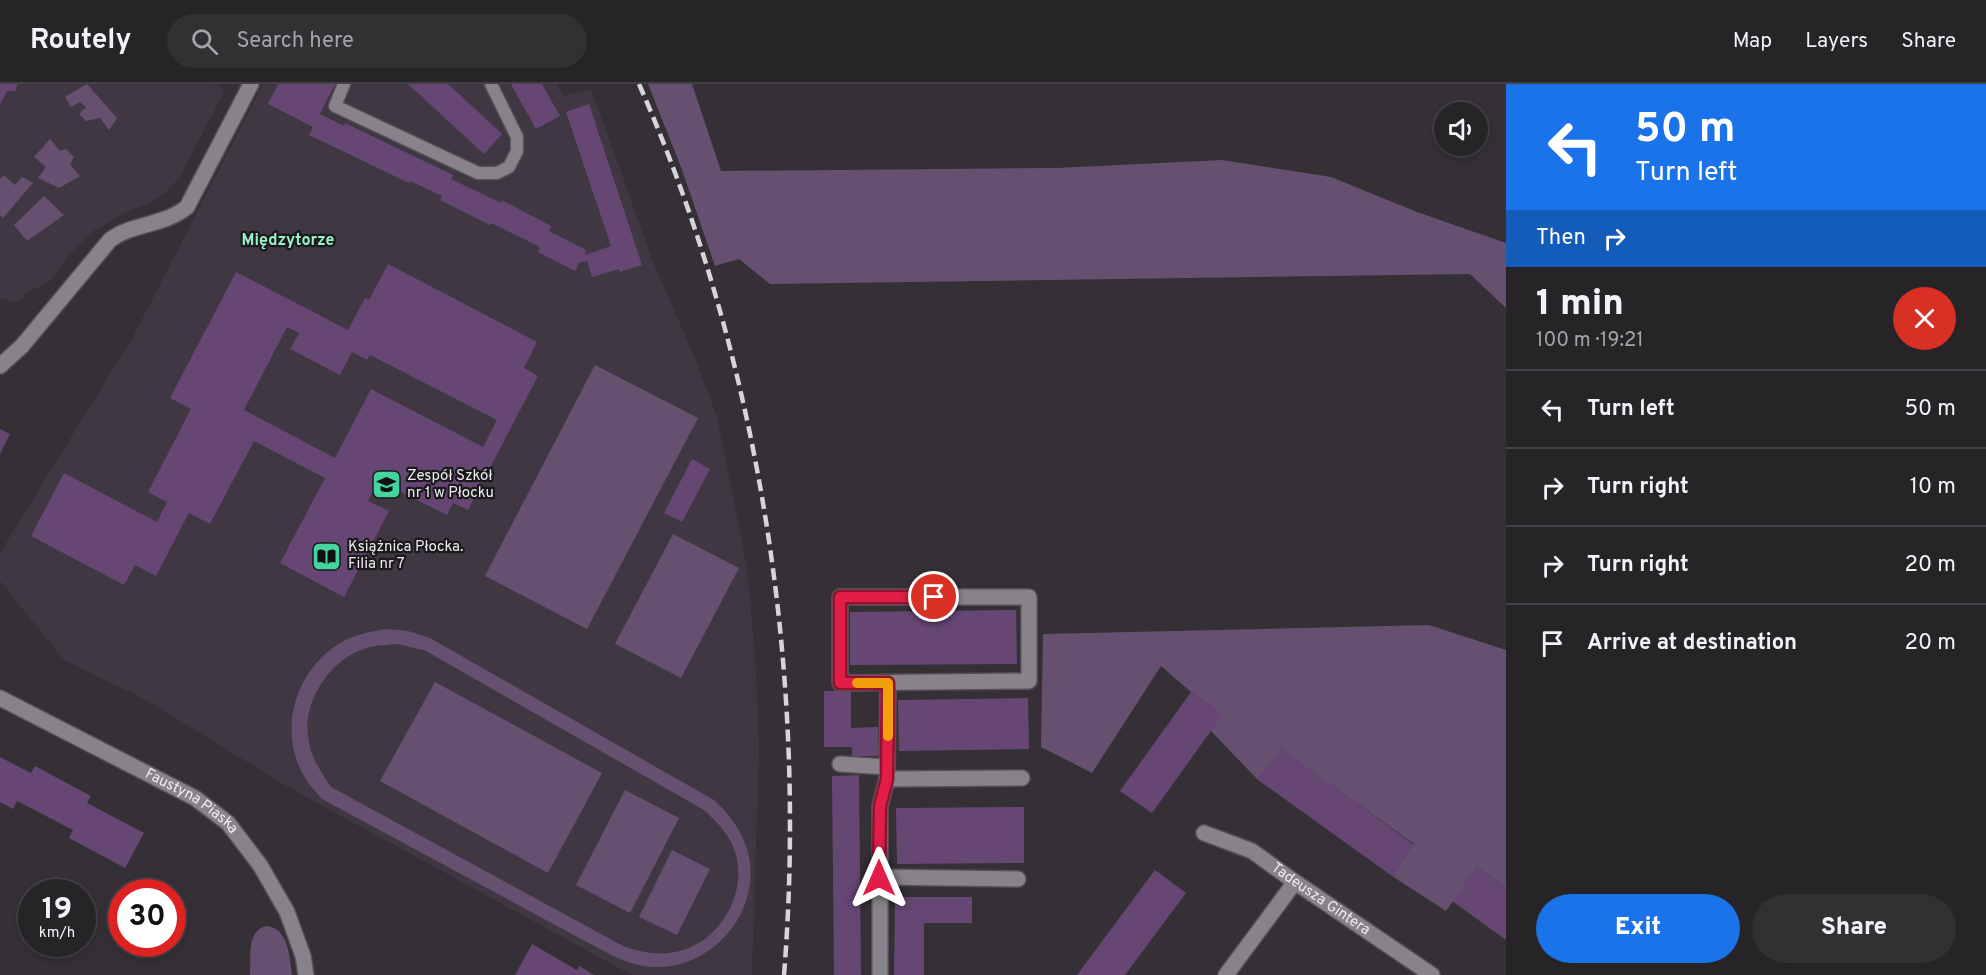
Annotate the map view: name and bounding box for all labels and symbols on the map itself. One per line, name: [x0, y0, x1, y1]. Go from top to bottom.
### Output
district label: Międzytorze: [242, 231, 334, 251]
place label: Zespół Szkół nr 1 w Płocku: [407, 467, 494, 503]
school or university icon: Zespół Szkół nr 1 w Płocku: [370, 469, 402, 501]
place label: Książnica Płocka. Filia nr 7: [348, 538, 463, 574]
library icon: Książnica Płocka. Filia nr 7: [311, 540, 343, 572]
pin: [908, 571, 959, 622]
street label: Faustyna Piaska: [142, 764, 242, 838]
position arrow: [847, 846, 911, 910]
street label: Tadeusza Gintera: [1267, 858, 1374, 940]
speed limit sign: 30: [108, 879, 186, 957]

